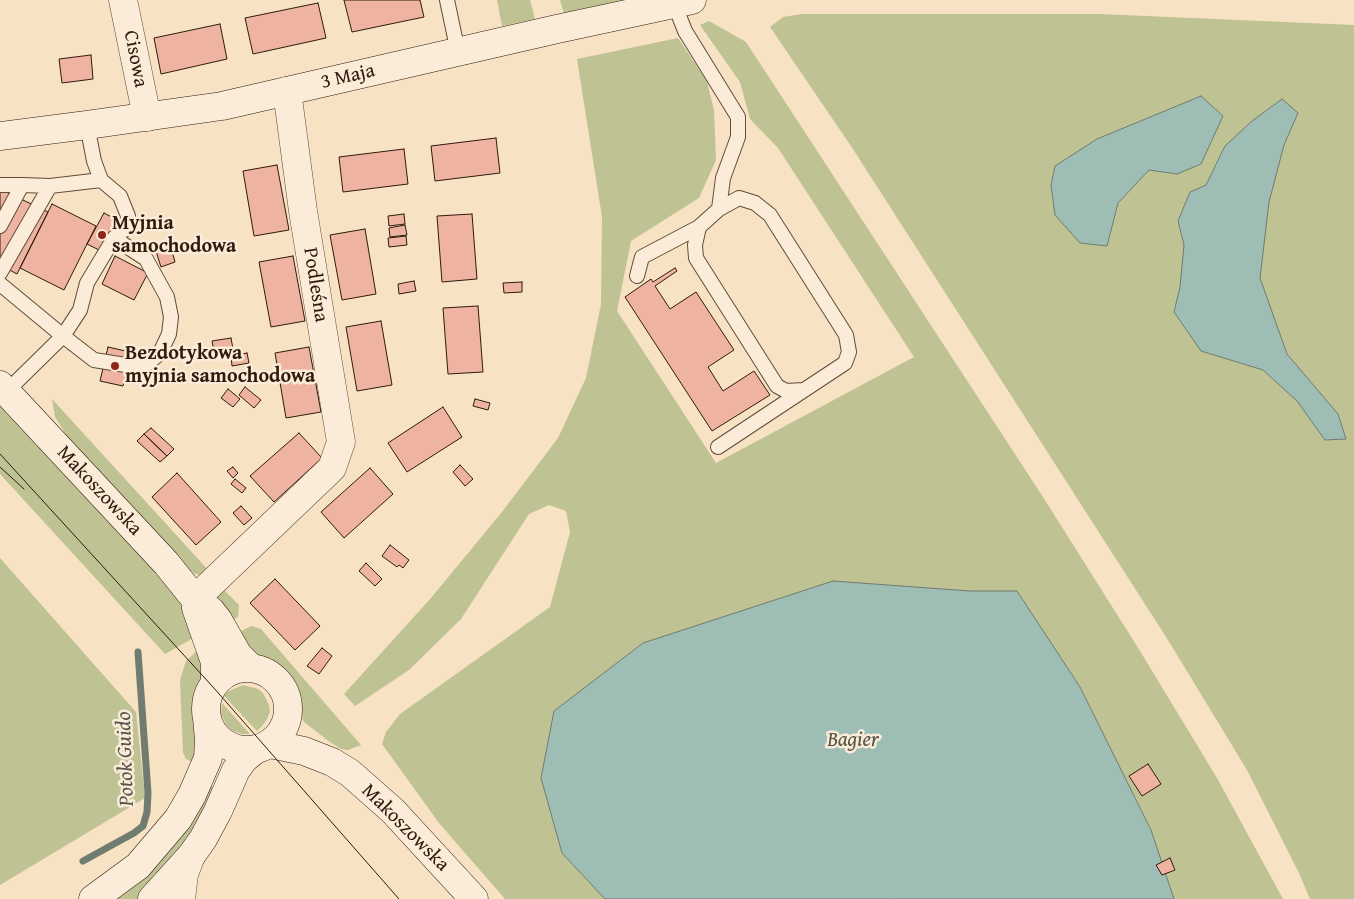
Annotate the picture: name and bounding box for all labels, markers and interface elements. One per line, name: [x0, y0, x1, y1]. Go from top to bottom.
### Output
street label: Cisowa: [118, 28, 152, 90]
street label: 3 Maja: [319, 59, 377, 95]
place label: Myjnia samochodowa: [112, 212, 236, 259]
marker: Myjnia samochodowa: [96, 229, 108, 241]
street label: Podleśna: [297, 246, 333, 324]
place label: Bezdotykowa myjnia samochodowa: [125, 342, 315, 389]
marker: Bezdotykowa myjnia samochodowa: [109, 360, 121, 372]
street label: Makoszowska: [51, 441, 147, 541]
water label: Potok Guido: [112, 711, 140, 807]
water label: Bagier: [827, 728, 879, 754]
street label: Makoszowska: [356, 779, 454, 877]

